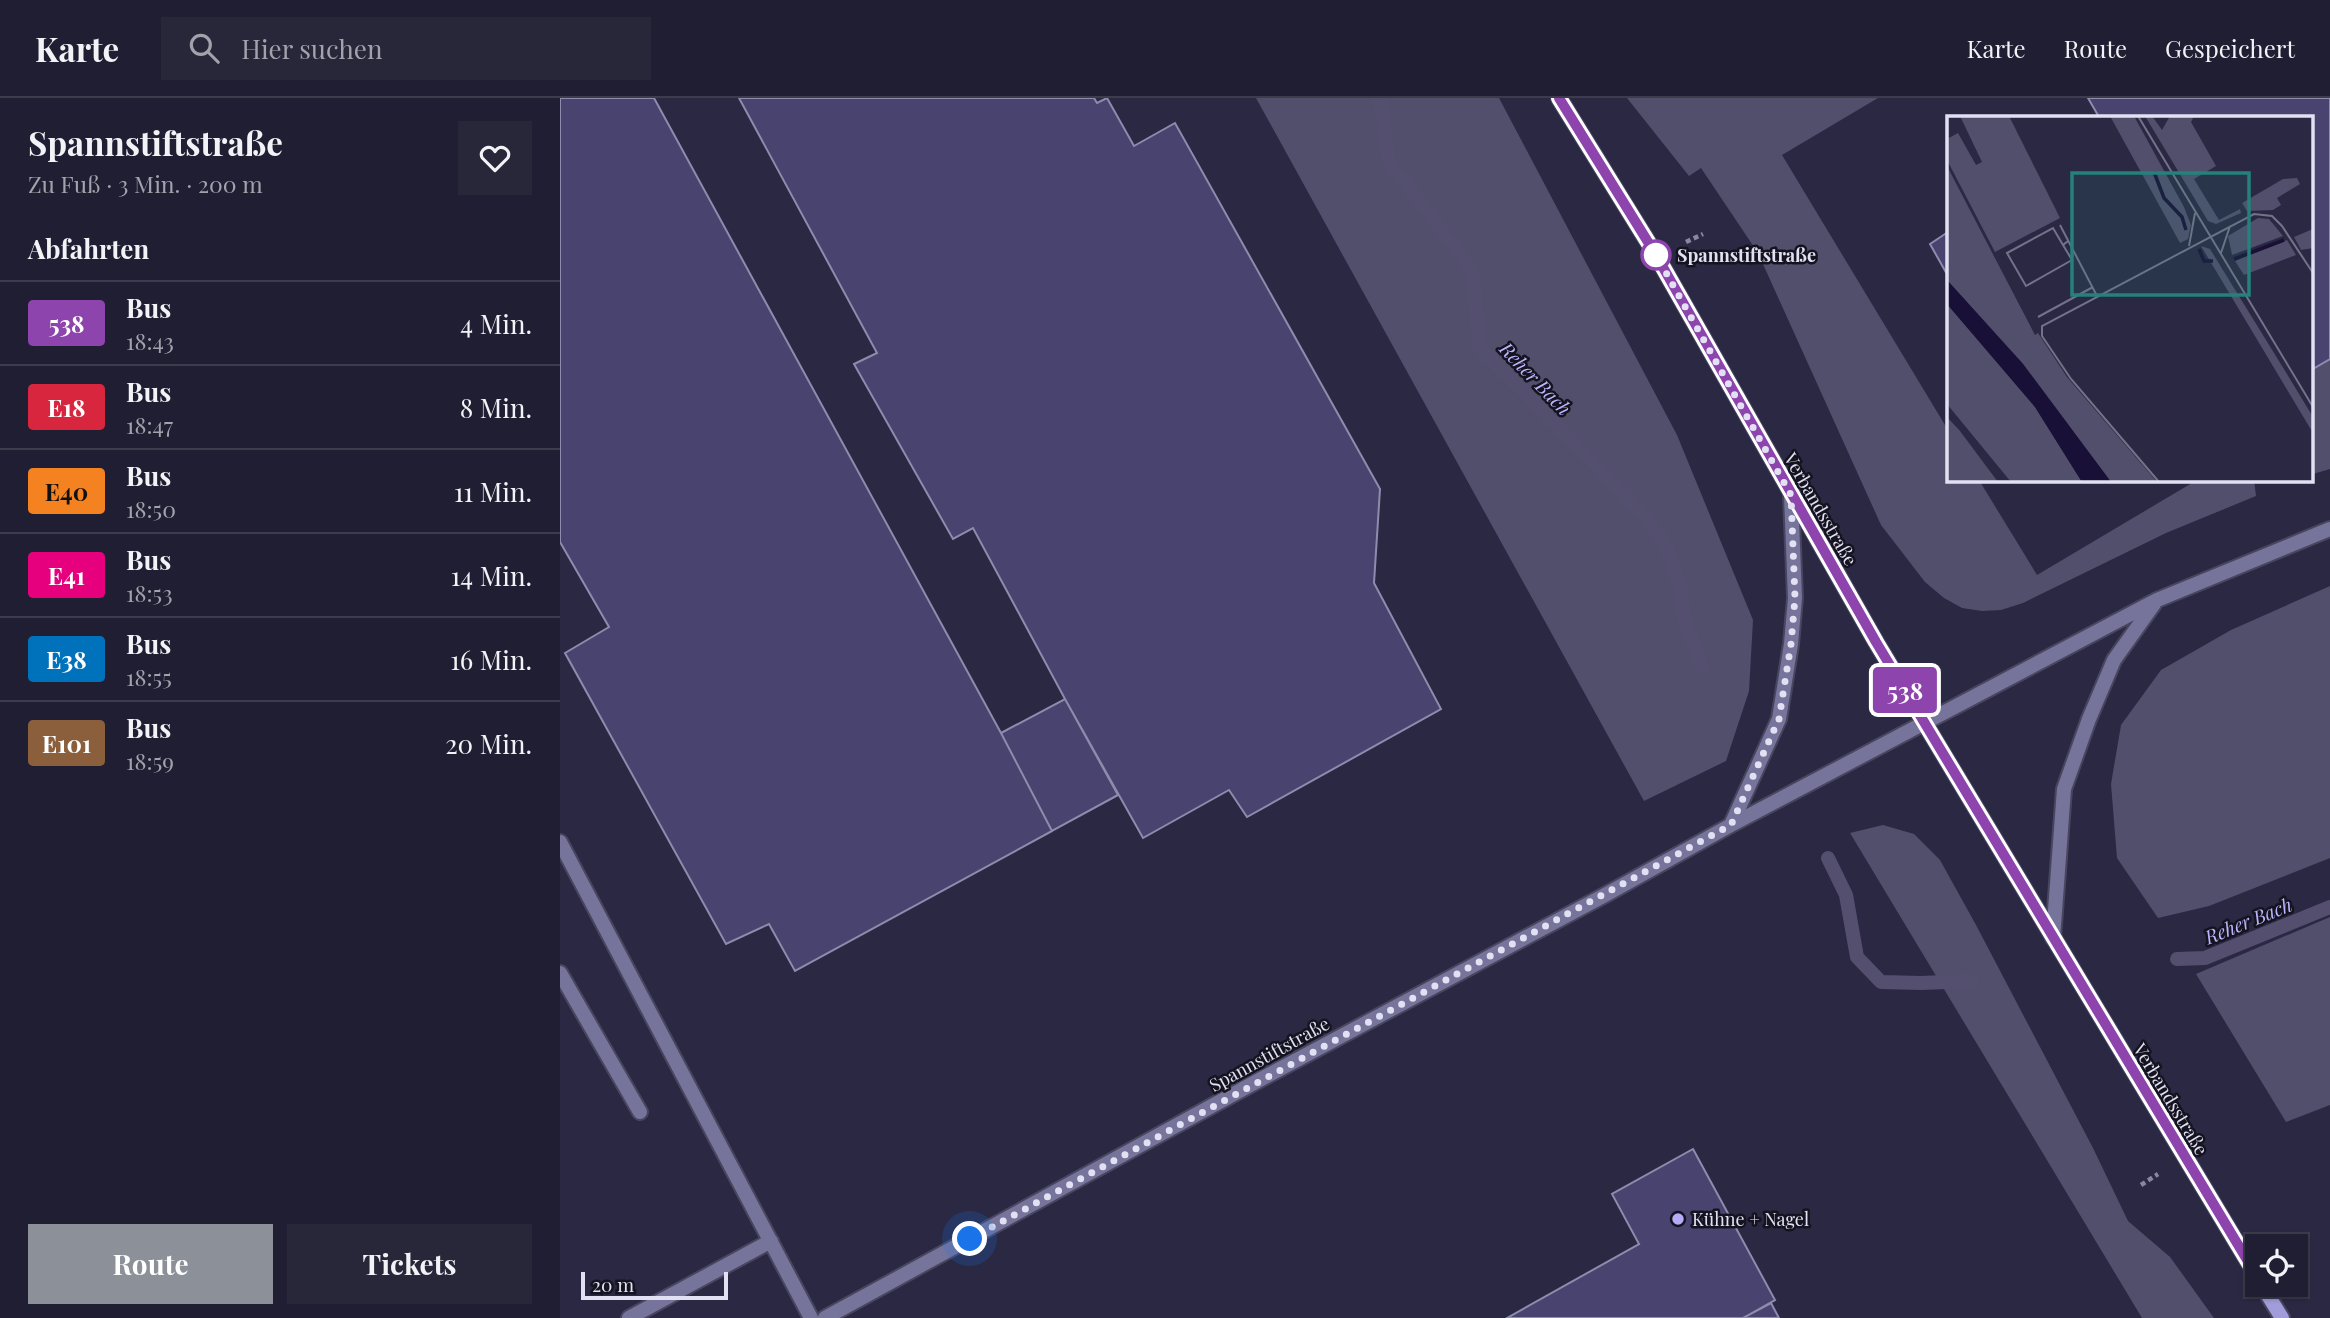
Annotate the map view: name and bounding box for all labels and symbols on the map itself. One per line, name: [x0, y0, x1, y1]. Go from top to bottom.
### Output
inset map: [1947, 116, 2312, 481]
marker: Spannstiftstraße: [1641, 240, 1671, 270]
place label: Spannstiftstraße: [1677, 243, 1816, 267]
water label: Reher Bach: [1494, 335, 1577, 420]
street label: Verbandsstraße: [1779, 447, 1863, 570]
line badge: 538: [1865, 667, 1945, 713]
water label: Reher Bach: [2199, 891, 2296, 950]
street label: Spannstiftstraße: [1205, 1011, 1333, 1097]
street label: Verbandsstraße: [2128, 1038, 2214, 1159]
place label: Kühne + Nagel: [1692, 1207, 1809, 1231]
marker: Kühne + Nagel: [1670, 1211, 1686, 1227]
your location: [952, 1221, 987, 1256]
scale bar: [581, 1269, 728, 1301]

